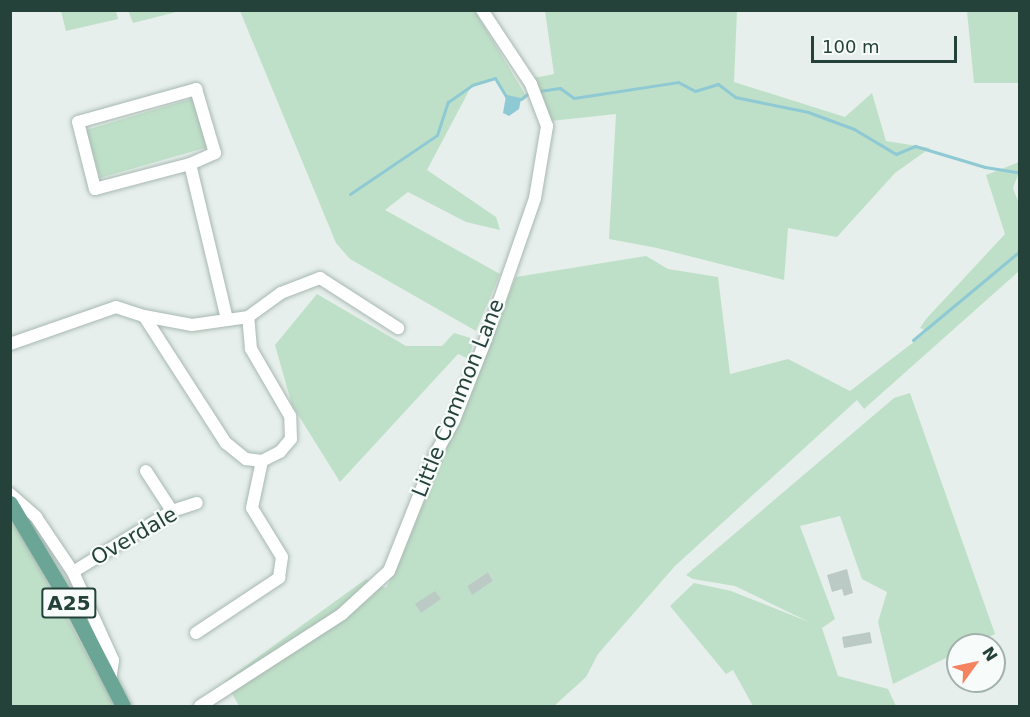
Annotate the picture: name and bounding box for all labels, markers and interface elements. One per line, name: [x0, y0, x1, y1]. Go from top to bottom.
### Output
scale bar: [814, 24, 960, 62]
text: 100 m: [822, 36, 880, 57]
street label: Little Common Lane: [407, 295, 509, 501]
street label: Overdale: [87, 501, 181, 571]
road number: A25: [40, 586, 98, 620]
north arrow: [946, 633, 1006, 693]
text: N: [978, 643, 1001, 665]

